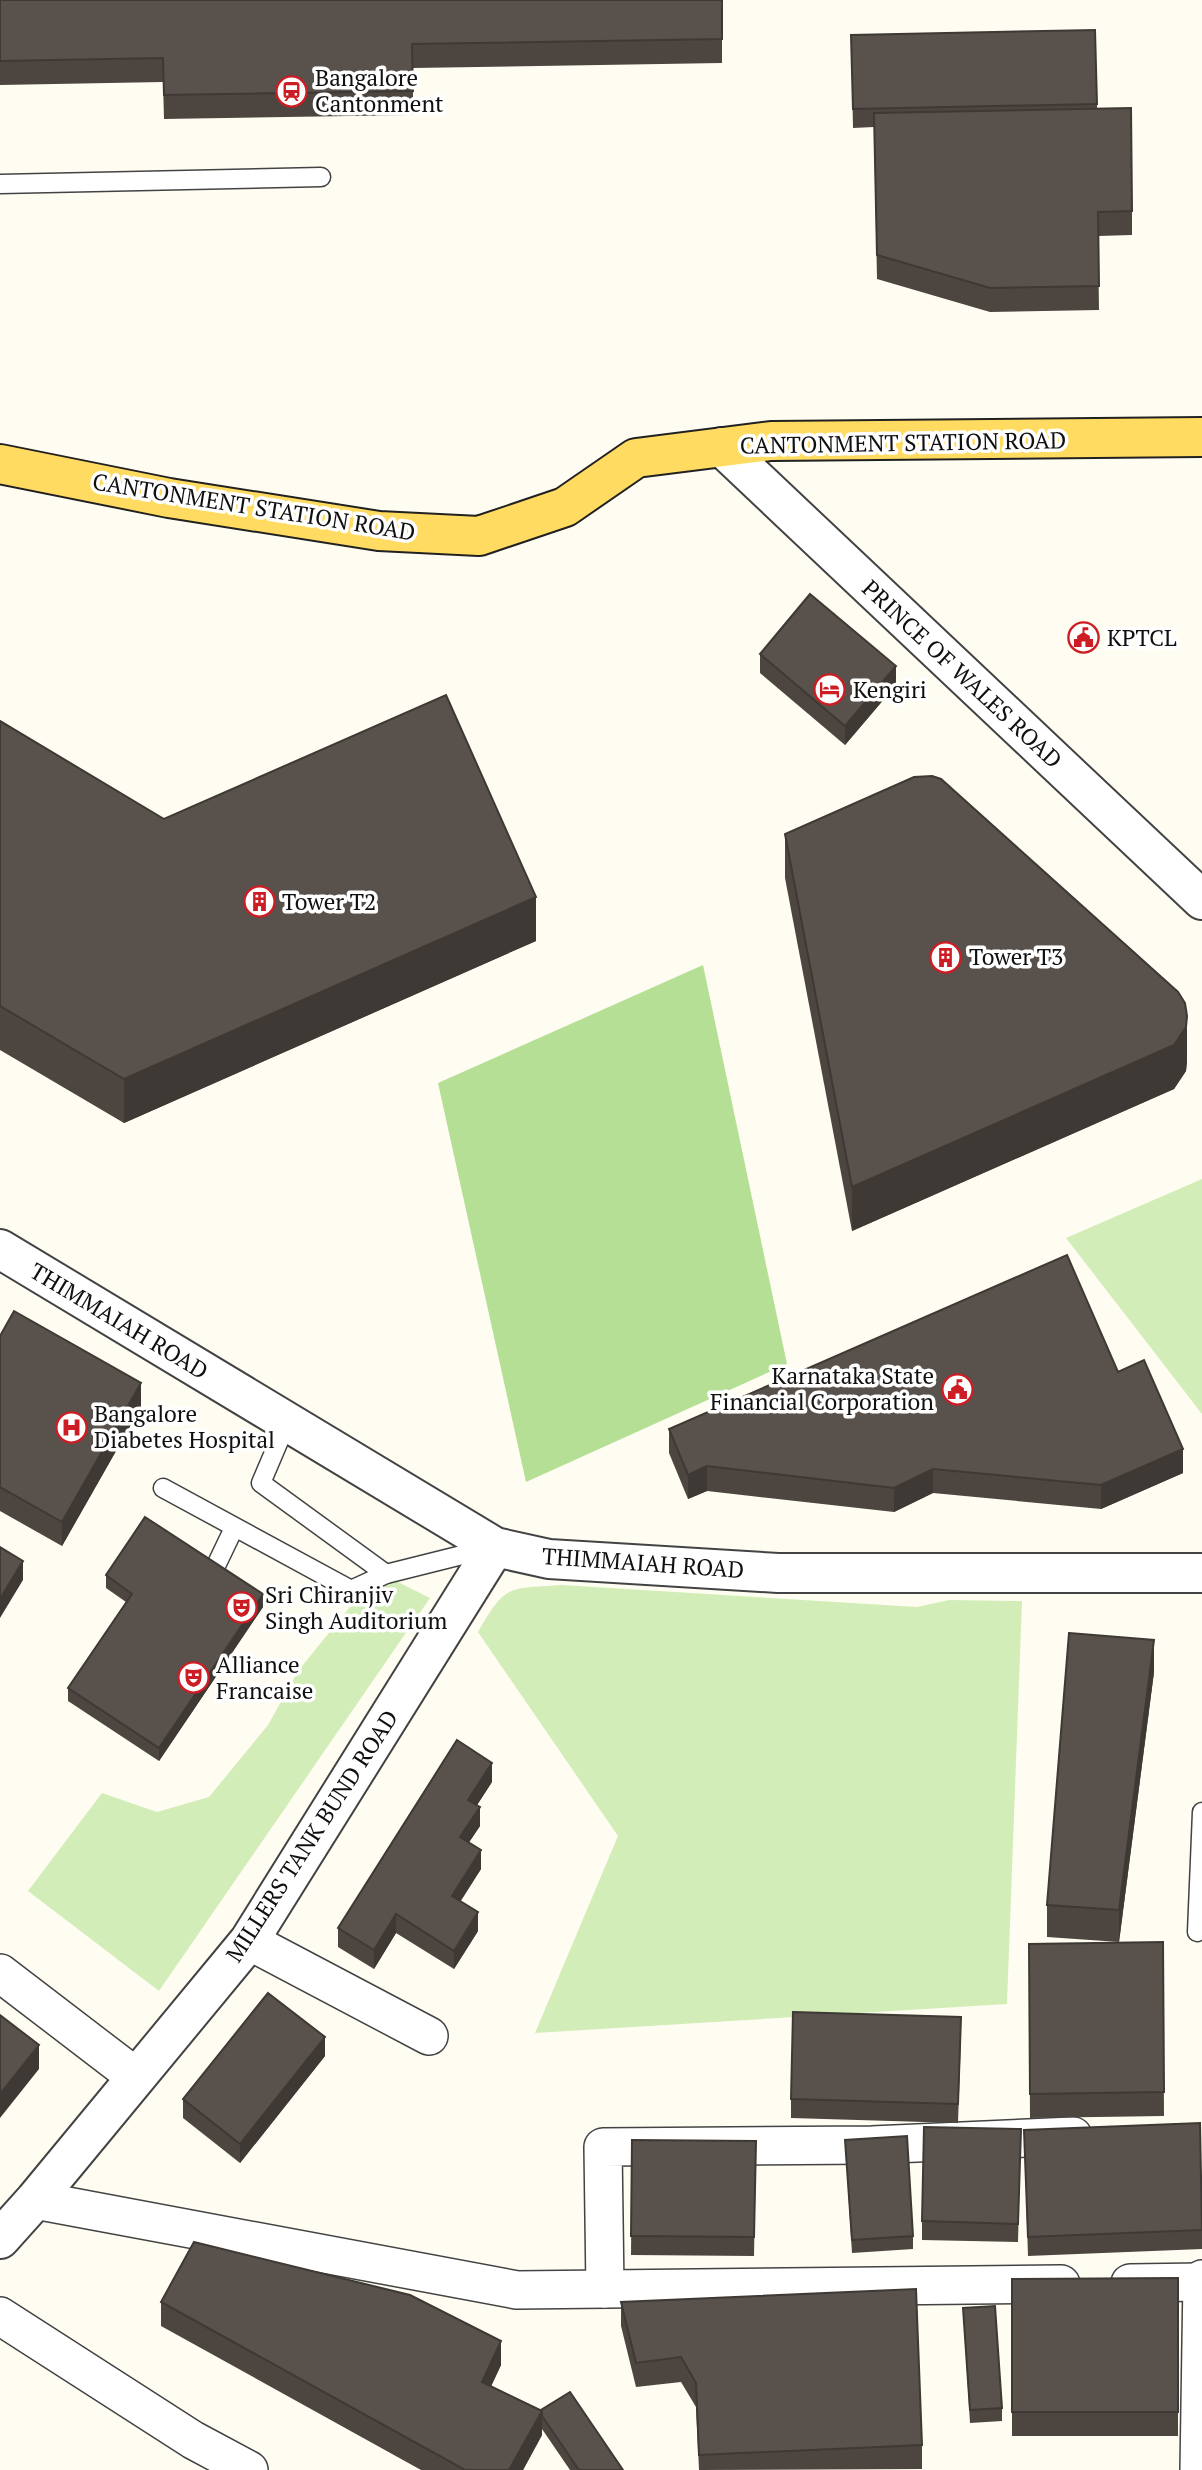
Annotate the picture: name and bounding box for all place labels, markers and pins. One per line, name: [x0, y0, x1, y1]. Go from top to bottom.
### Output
place label: Bangalore Cantonment: [315, 62, 444, 119]
station icon: Bangalore Cantonment: [275, 74, 309, 108]
public building icon: KPTCL: [1067, 621, 1101, 655]
place label: KPTCL: [1107, 622, 1177, 653]
hotel icon: Kengiri: [813, 673, 847, 707]
place label: Kengiri: [853, 674, 927, 705]
building icon: Tower T2: [242, 885, 276, 919]
place label: Tower T2: [282, 886, 376, 917]
building icon: Tower T3: [929, 940, 963, 974]
place label: Tower T3: [969, 941, 1063, 972]
place label: Karnataka State Financial Corporation: [710, 1360, 934, 1417]
public building icon: Karnataka State Financial Corporation: [940, 1372, 974, 1406]
place label: Bangalore Diabetes Hospital: [94, 1398, 275, 1455]
hospital icon: Bangalore Diabetes Hospital: [54, 1410, 88, 1444]
place label: Sri Chiranjiv Singh Auditorium: [265, 1579, 447, 1636]
theatre icon: Sri Chiranjiv Singh Auditorium: [225, 1591, 259, 1625]
place label: Alliance Francaise: [216, 1649, 313, 1706]
theatre icon: Alliance Francaise: [176, 1661, 210, 1695]

